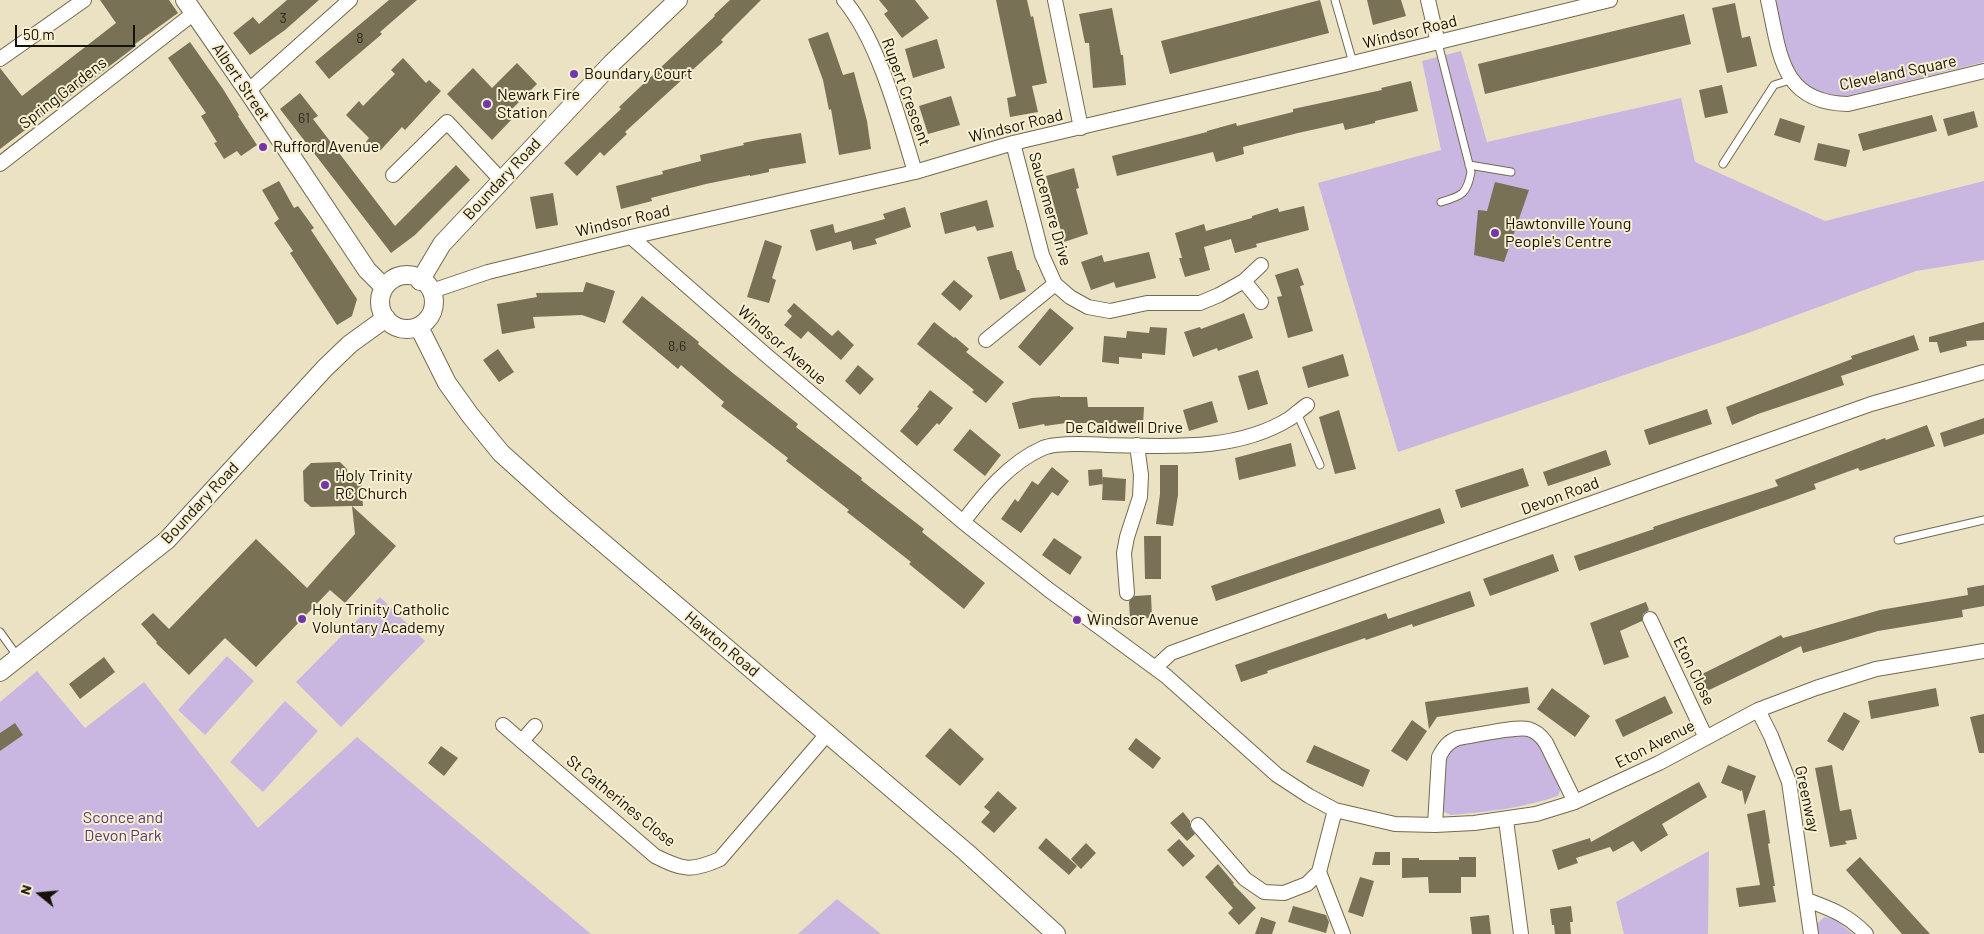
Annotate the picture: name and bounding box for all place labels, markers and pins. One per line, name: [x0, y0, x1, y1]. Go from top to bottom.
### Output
place label: Boundary Court: [584, 64, 692, 84]
marker: Boundary Court: [568, 68, 580, 80]
place label: Newark Fire Station: [497, 85, 580, 123]
marker: Newark Fire Station: [481, 98, 493, 110]
place label: Rufford Avenue: [273, 137, 379, 157]
marker: Rufford Avenue: [257, 141, 269, 153]
place label: Hawtonville Young People's Centre: [1505, 214, 1631, 252]
marker: Hawtonville Young People's Centre: [1489, 227, 1501, 239]
place label: Holy Trinity RC Church: [335, 466, 413, 504]
marker: Holy Trinity RC Church: [319, 479, 331, 491]
place label: Holy Trinity Catholic Voluntary Academy: [312, 600, 450, 638]
place label: Windsor Avenue: [1087, 610, 1199, 630]
marker: Holy Trinity Catholic Voluntary Academy: [296, 613, 308, 625]
marker: Windsor Avenue: [1071, 614, 1083, 626]

